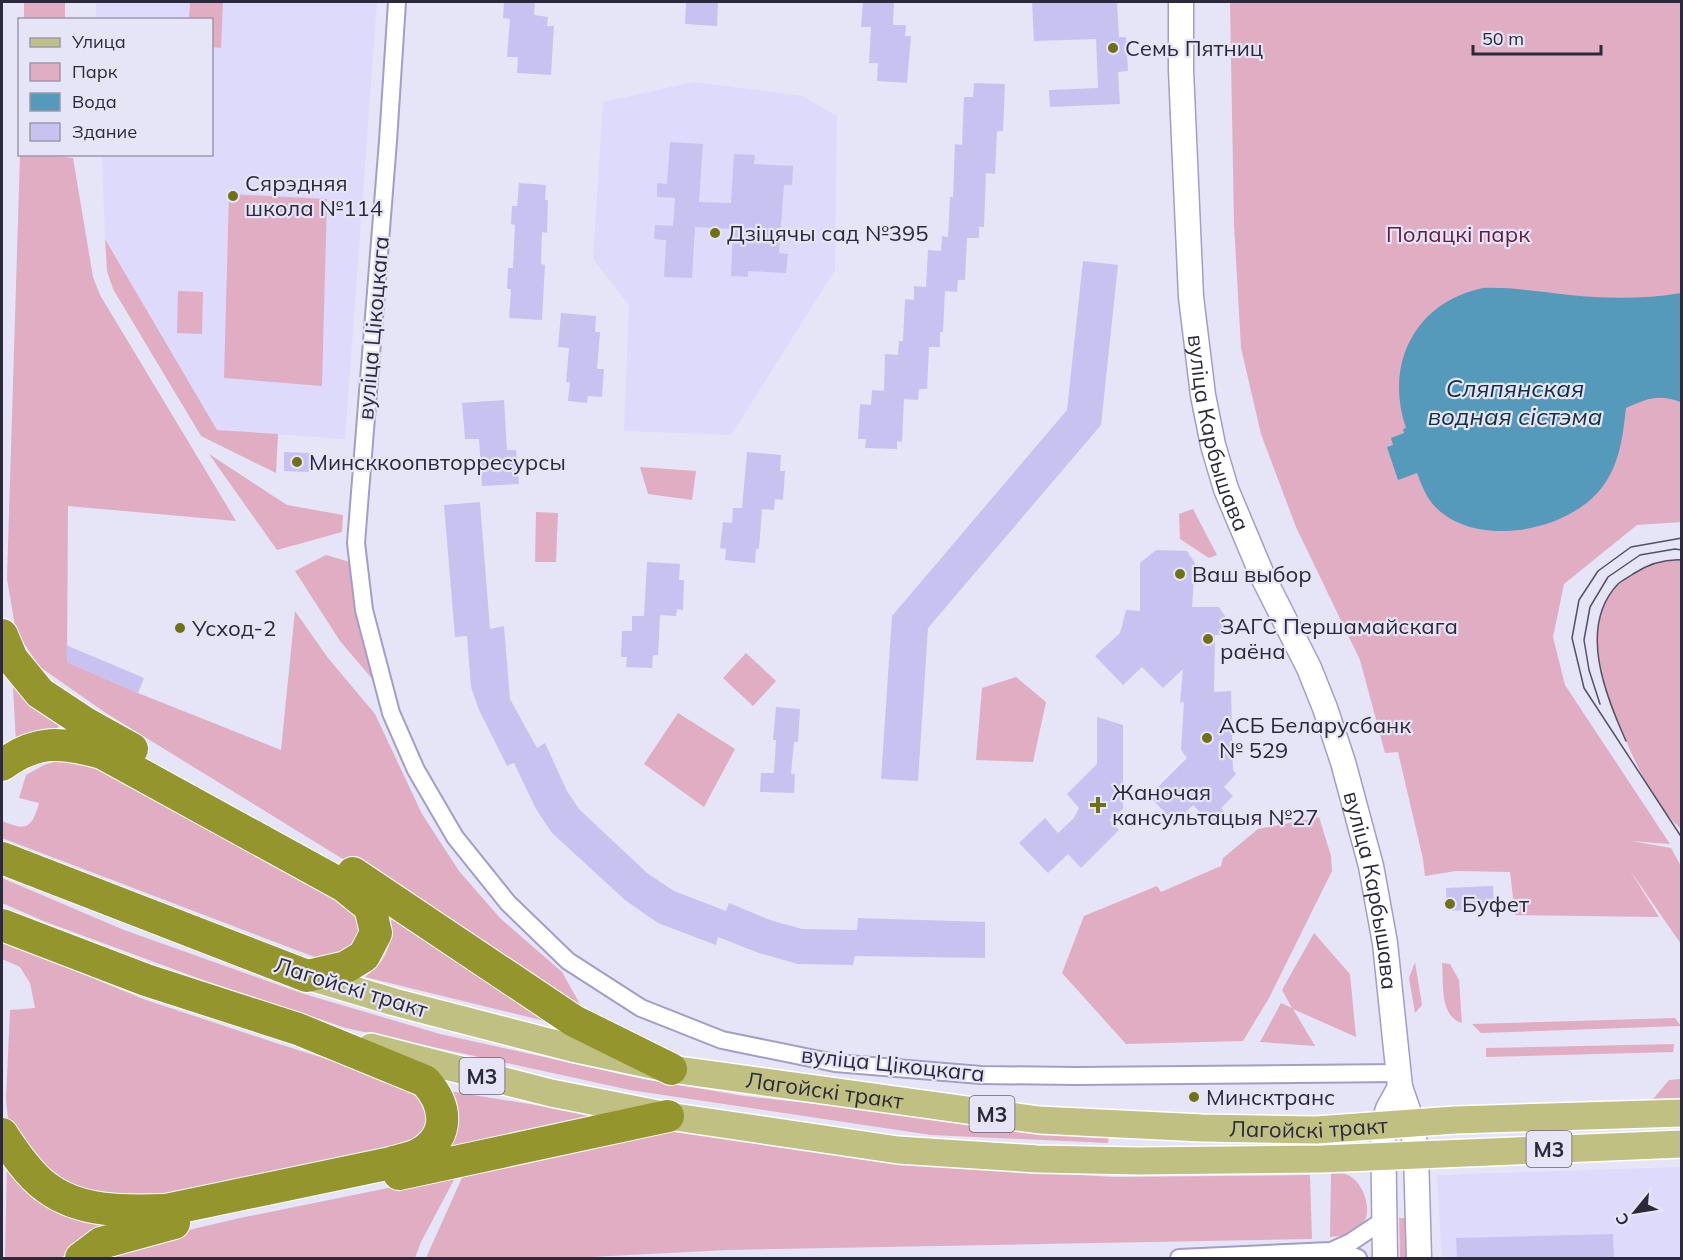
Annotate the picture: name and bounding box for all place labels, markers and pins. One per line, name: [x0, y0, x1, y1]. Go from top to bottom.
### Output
place label: Семь Пятниц: [1125, 34, 1263, 62]
marker: Семь Пятниц: [1106, 41, 1120, 55]
place label: Сярэдняя школа №114: [245, 169, 383, 222]
marker: Сярэдняя школа №114: [226, 189, 240, 203]
place label: Дзіцячы сад №395: [727, 219, 928, 247]
marker: Дзіцячы сад №395: [708, 226, 722, 240]
place label: Минсккоопвторресурсы: [309, 448, 566, 476]
marker: Минсккоопвторресурсы: [290, 455, 304, 469]
place label: Ваш выбор: [1192, 560, 1312, 588]
marker: Ваш выбор: [1173, 567, 1187, 581]
place label: ЗАГС Першамайскага раёна: [1220, 612, 1458, 665]
place label: Усход-2: [191, 614, 276, 642]
marker: Усход-2: [173, 621, 187, 635]
marker: ЗАГС Першамайскага раёна: [1201, 632, 1215, 646]
place label: АСБ Беларусбанк № 529: [1219, 711, 1411, 764]
marker: АСБ Беларусбанк № 529: [1200, 731, 1214, 745]
place label: Жаночая кансультацыя №27: [1112, 778, 1319, 831]
marker: Жаночая кансультацыя №27: [1089, 796, 1107, 814]
place label: Буфет: [1462, 890, 1529, 918]
marker: Буфет: [1443, 897, 1457, 911]
place label: Минсктранс: [1206, 1083, 1335, 1111]
marker: Минсктранс: [1187, 1090, 1201, 1104]

